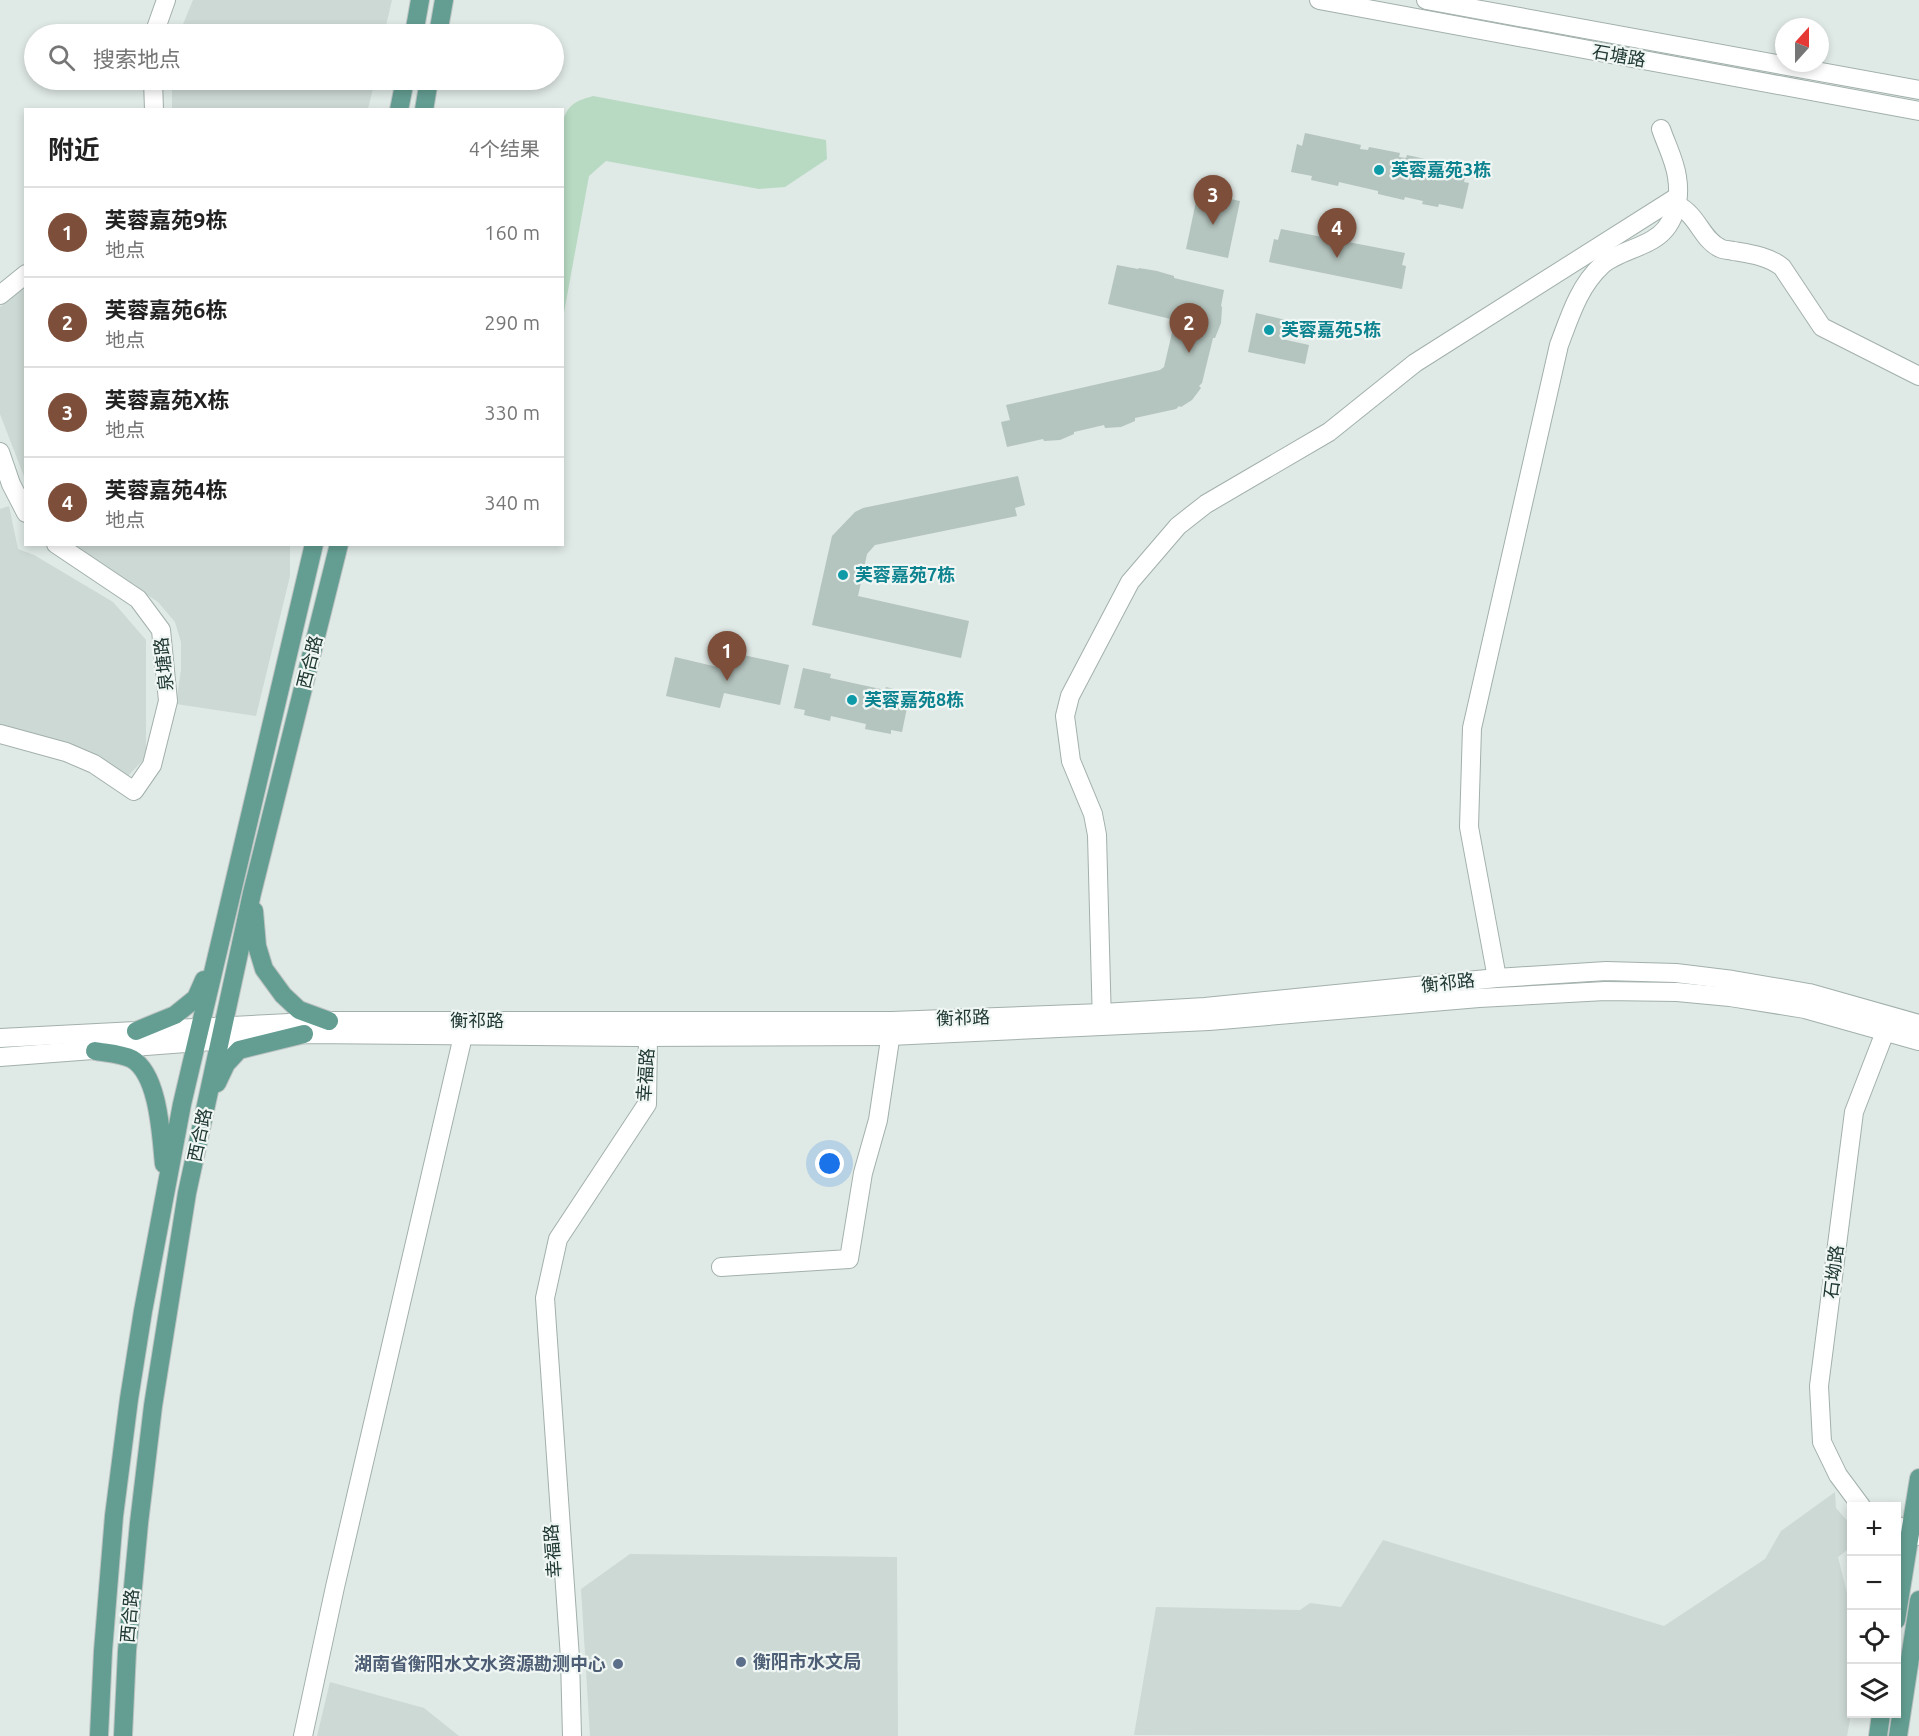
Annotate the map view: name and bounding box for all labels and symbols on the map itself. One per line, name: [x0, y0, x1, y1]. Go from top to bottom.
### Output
north arrow: [1775, 18, 1829, 72]
street label: 石塘路: [1591, 40, 1647, 70]
place label: 芙蓉嘉苑3栋: [1391, 159, 1491, 179]
marker: 芙蓉嘉苑3栋: [1372, 163, 1386, 177]
pin: 3: [1194, 176, 1232, 225]
pin: 4: [1318, 208, 1356, 258]
pin: 2: [1170, 304, 1208, 353]
place label: 芙蓉嘉苑5栋: [1281, 319, 1381, 339]
marker: 芙蓉嘉苑5栋: [1262, 323, 1276, 337]
place label: 芙蓉嘉苑7栋: [855, 564, 955, 584]
marker: 芙蓉嘉苑7栋: [836, 568, 850, 582]
pin: 1: [708, 632, 746, 681]
street label: 西合路: [293, 633, 325, 690]
street label: 泉塘路: [150, 636, 176, 692]
place label: 芙蓉嘉苑8栋: [864, 689, 964, 709]
marker: 芙蓉嘉苑8栋: [845, 693, 859, 707]
street label: 衡祁路: [1420, 969, 1476, 995]
street label: 衡祁路: [936, 1006, 990, 1028]
street label: 衡祁路: [450, 1010, 504, 1030]
street label: 幸福路: [633, 1047, 657, 1103]
street label: 西合路: [184, 1106, 214, 1163]
your location: [815, 1149, 844, 1178]
street label: 石坳路: [1820, 1244, 1846, 1300]
street label: 幸福路: [540, 1523, 564, 1579]
street label: 西合路: [117, 1588, 141, 1644]
place label: 衡阳市水文局: [753, 1651, 861, 1671]
place label: 湖南省衡阳水文水资源勘测中心: [354, 1653, 606, 1673]
marker: 衡阳市水文局: [734, 1655, 748, 1669]
marker: 湖南省衡阳水文水资源勘测中心: [611, 1657, 625, 1671]

